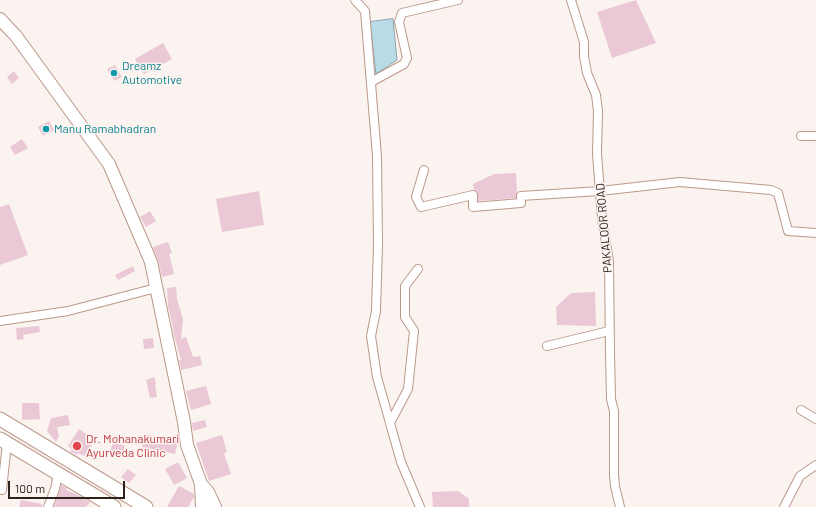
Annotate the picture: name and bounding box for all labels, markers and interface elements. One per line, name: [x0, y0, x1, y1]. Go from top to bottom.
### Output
place label: Dreamz Automotive: [122, 59, 182, 87]
marker: Dreamz Automotive: [109, 68, 119, 78]
place label: Manu Ramabhadran: [54, 122, 156, 136]
marker: Manu Ramabhadran: [41, 124, 51, 134]
street label: PAKALOOR ROAD: [593, 183, 615, 273]
place label: Dr. Mohanakumari Ayurveda Clinic: [86, 432, 179, 460]
marker: Dr. Mohanakumari Ayurveda Clinic: [71, 440, 83, 452]
scale bar: [10, 473, 127, 499]
text: 100 m: [15, 481, 45, 495]

